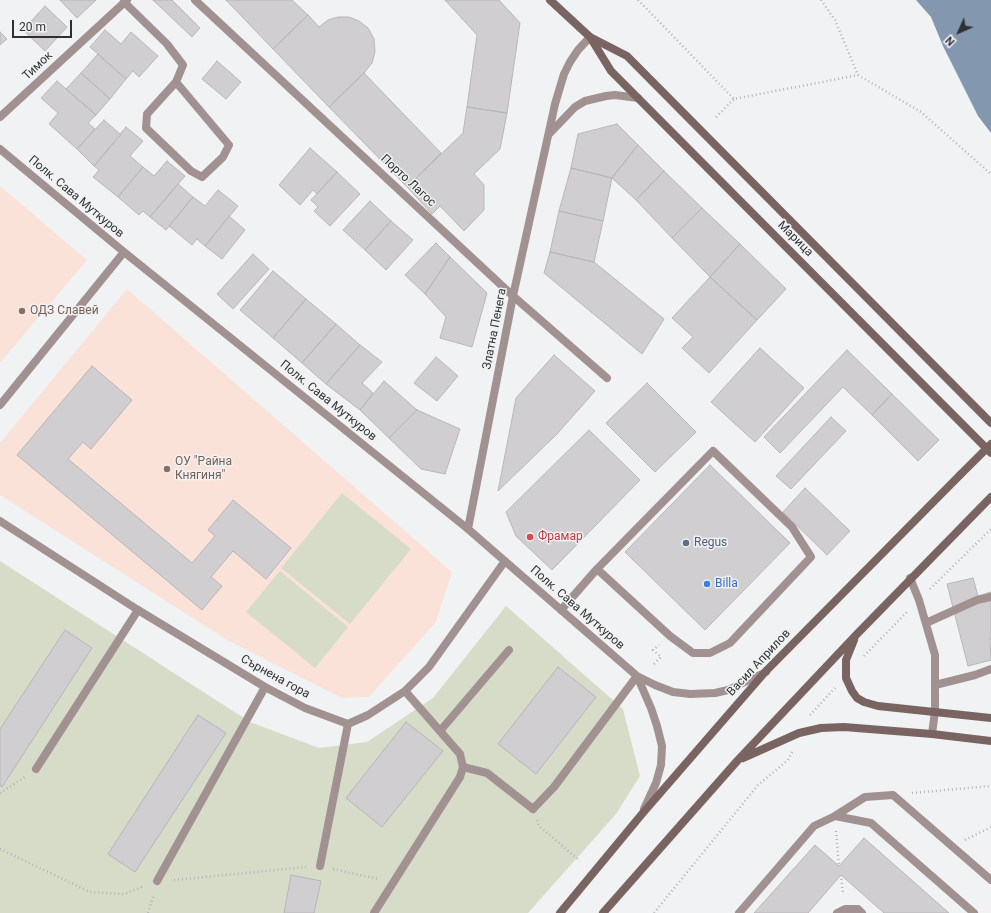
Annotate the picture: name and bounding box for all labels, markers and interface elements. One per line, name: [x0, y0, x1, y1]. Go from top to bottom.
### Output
scale bar: [14, 12, 74, 38]
north arrow: [939, 12, 979, 52]
text: 20 m: [19, 20, 46, 34]
text: N: [943, 34, 958, 48]
street label: Тимок: [20, 49, 56, 83]
street label: Порто Лагос: [377, 152, 439, 210]
street label: Полк. Сава Муткуров: [25, 153, 127, 241]
street label: Марица: [774, 218, 816, 260]
street label: Златна Пенега: [480, 287, 510, 371]
place label: ОДЗ Славей: [30, 304, 99, 318]
marker: ОДЗ Славей: [17, 306, 27, 316]
street label: Полк. Сава Муткуров: [277, 358, 379, 444]
place label: ОУ "Райна Княгиня": [175, 455, 232, 483]
marker: ОУ "Райна Княгиня": [162, 464, 172, 474]
place label: Фрамар: [538, 530, 583, 544]
marker: Фрамар: [525, 532, 535, 542]
place label: Regus: [694, 536, 727, 550]
marker: Regus: [681, 538, 691, 548]
street label: Полк. Сава Муткуров: [527, 563, 627, 653]
place label: Billa: [715, 577, 738, 591]
marker: Billa: [702, 579, 712, 589]
street label: Васил Априлов: [724, 627, 794, 699]
street label: Сърнена гора: [238, 652, 312, 702]

